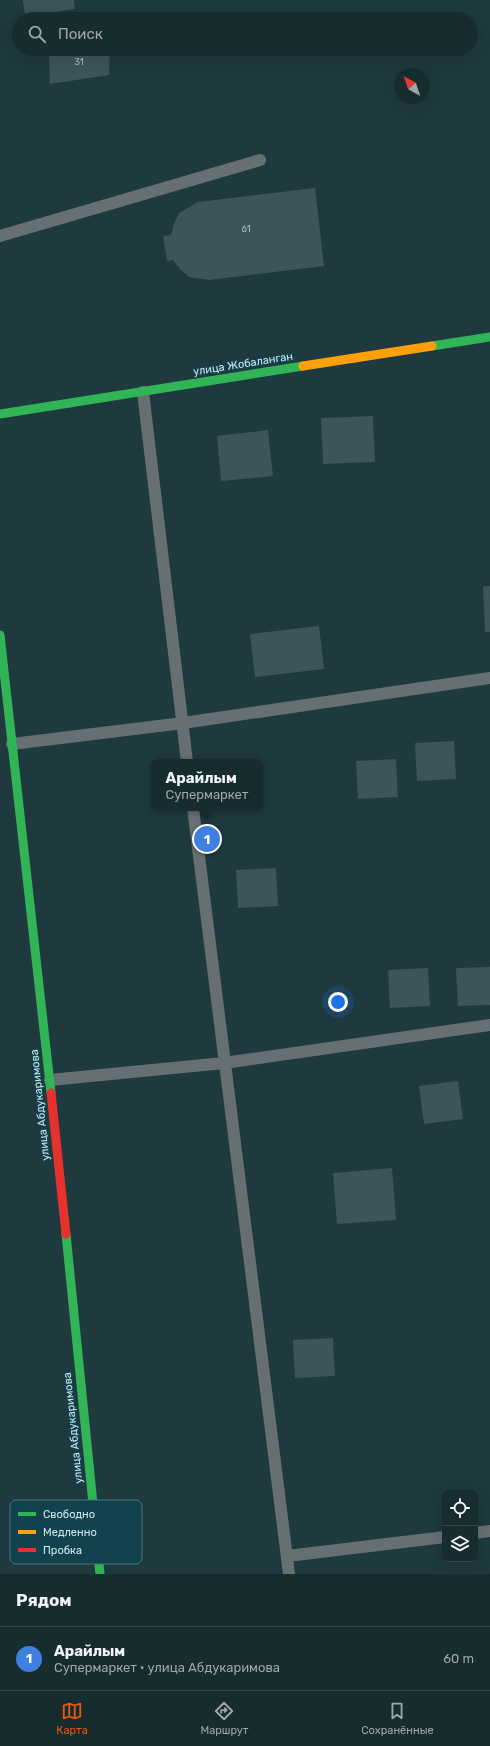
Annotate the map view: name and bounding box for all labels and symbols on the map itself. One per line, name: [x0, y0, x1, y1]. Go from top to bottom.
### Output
house number: 31: [74, 57, 84, 67]
north arrow: [394, 68, 430, 104]
house number: 61: [241, 224, 251, 234]
street label: улица Жобаланган: [192, 350, 294, 378]
pin: 1: [194, 824, 220, 854]
your location: [328, 992, 348, 1012]
street label: улица Абдукаримова: [28, 1049, 52, 1161]
street label: улица Абдукаримова: [61, 1372, 85, 1484]
legend: [10, 1500, 142, 1564]
text: Свободно: [43, 1508, 95, 1521]
text: Медленно: [43, 1526, 97, 1539]
text: Пробка: [43, 1544, 82, 1557]

